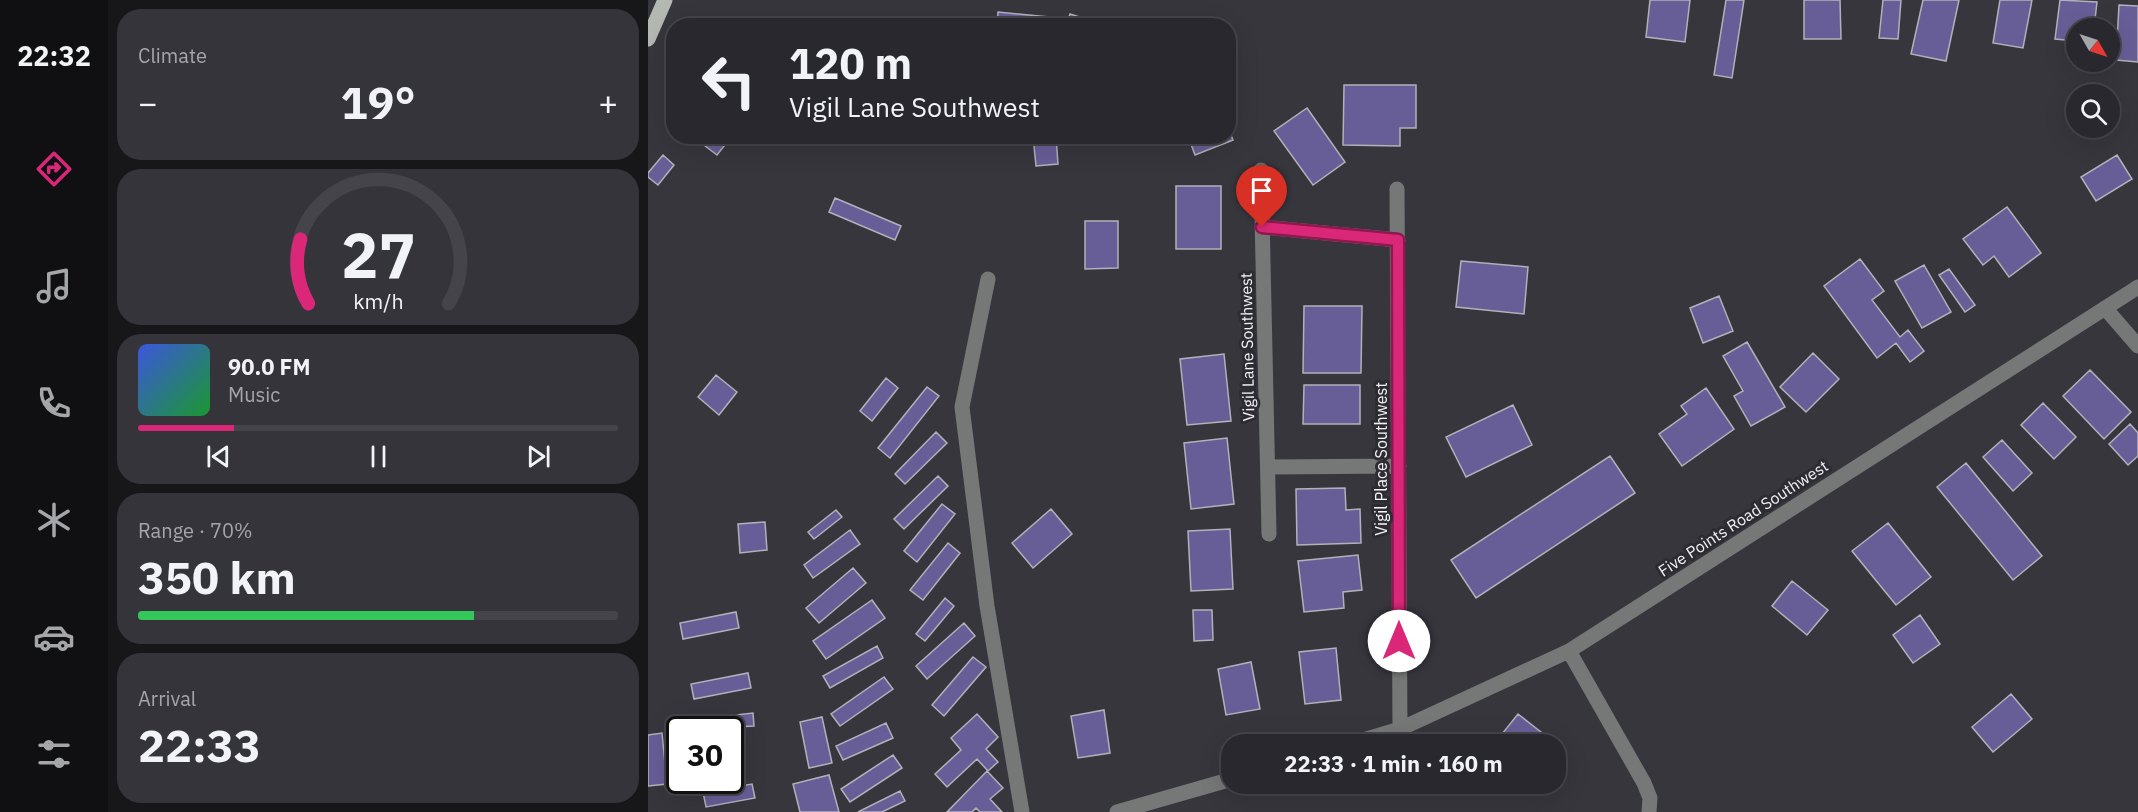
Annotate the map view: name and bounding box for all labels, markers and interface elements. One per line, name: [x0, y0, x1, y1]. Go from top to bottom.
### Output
north arrow: [2066, 18, 2120, 72]
map controls: [2066, 18, 2120, 138]
text: 120 m: [789, 36, 912, 91]
text: 22:32: [17, 38, 91, 73]
text: Climate: [138, 42, 207, 69]
icon: left: [690, 42, 768, 120]
text: 19°: [340, 73, 416, 131]
text: −: [138, 81, 158, 124]
text: +: [598, 81, 618, 124]
button: search: [2066, 84, 2120, 138]
text: Vigil Lane Southwest: [789, 89, 1040, 124]
icon: directions: [33, 148, 75, 190]
pin: [1236, 165, 1287, 227]
icon: arrive: [1245, 174, 1278, 207]
text: 27: [341, 214, 415, 295]
icon: music: [33, 265, 75, 307]
street label: Vigil Lane Southwest: [1236, 272, 1258, 422]
text: km/h: [353, 287, 403, 315]
text: 90.0 FM: [228, 352, 311, 381]
text: Music: [228, 381, 280, 408]
icon: phone: [33, 382, 75, 424]
street label: Vigil Place Southwest: [1371, 382, 1391, 536]
icon: previous: [202, 440, 235, 473]
icon: pause: [362, 440, 395, 473]
icon: next: [522, 440, 555, 473]
street label: Five Points Road Southwest: [1654, 456, 1832, 580]
icon: climate: [33, 499, 75, 541]
text: Range · 70%: [138, 517, 253, 544]
text: 350 km: [138, 548, 296, 606]
position arrow: [1367, 609, 1431, 673]
icon: car: [33, 616, 75, 658]
text: Arrival: [138, 685, 196, 712]
text: 22:33: [138, 716, 261, 774]
speed limit sign: 30: [666, 716, 744, 794]
icon: filters: [33, 733, 75, 775]
text: 22:33 · 1 min · 160 m: [1284, 749, 1503, 778]

